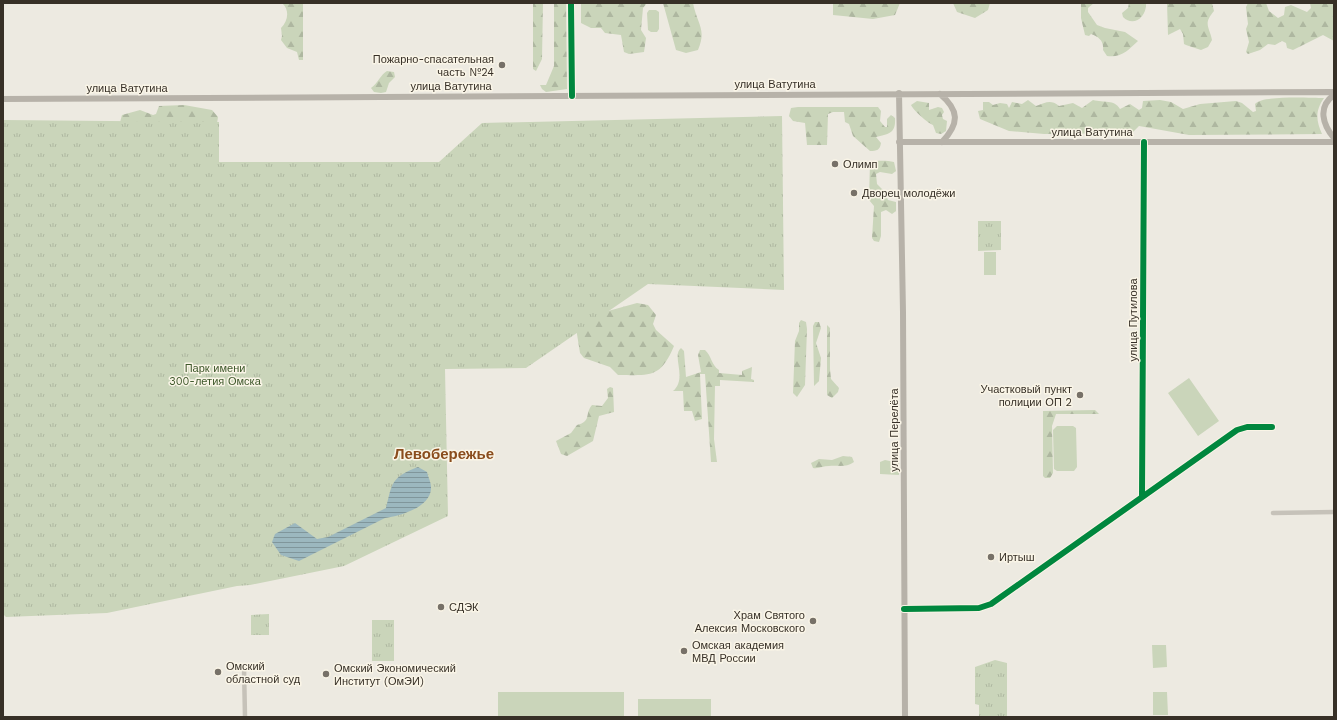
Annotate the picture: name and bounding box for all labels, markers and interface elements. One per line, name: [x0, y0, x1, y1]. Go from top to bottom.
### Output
place label: Пожарно-спасательная часть №24: [373, 53, 494, 79]
marker: Пожарно-спасательная часть №24: [497, 60, 507, 70]
street label: улица Ватутина: [734, 78, 816, 91]
street label: улица Ватутина: [410, 80, 492, 93]
street label: улица Ватутина: [86, 82, 168, 95]
street label: улица Ватутина: [1051, 126, 1133, 139]
place label: Олимп: [843, 158, 878, 171]
marker: Олимп: [830, 159, 840, 169]
place label: Дворец молодёжи: [862, 187, 955, 200]
marker: Дворец молодёжи: [849, 188, 859, 198]
street label: улица Путилова: [1127, 278, 1140, 362]
park label: Парк имени 300-летия Омска: [169, 362, 262, 388]
place label: Участковый пункт полиции ОП 2: [980, 383, 1072, 409]
street label: улица Перелёта: [888, 387, 901, 472]
marker: Участковый пункт полиции ОП 2: [1075, 390, 1085, 400]
district label: Левобережье: [394, 445, 494, 463]
place label: Иртыш: [999, 551, 1035, 564]
marker: Иртыш: [986, 552, 996, 562]
place label: СДЭК: [449, 601, 479, 614]
marker: СДЭК: [436, 602, 446, 612]
place label: Храм Святого Алексия Московского: [695, 609, 805, 635]
marker: Храм Святого Алексия Московского: [808, 616, 818, 626]
place label: Омская академия МВД России: [692, 639, 784, 665]
marker: Омская академия МВД России: [679, 646, 689, 656]
place label: Омский областной суд: [226, 660, 301, 686]
place label: Омский Экономический Институт (ОмЭИ): [334, 662, 456, 688]
marker: Омский областной суд: [213, 667, 223, 677]
marker: Омский Экономический Институт (ОмЭИ): [321, 669, 331, 679]

